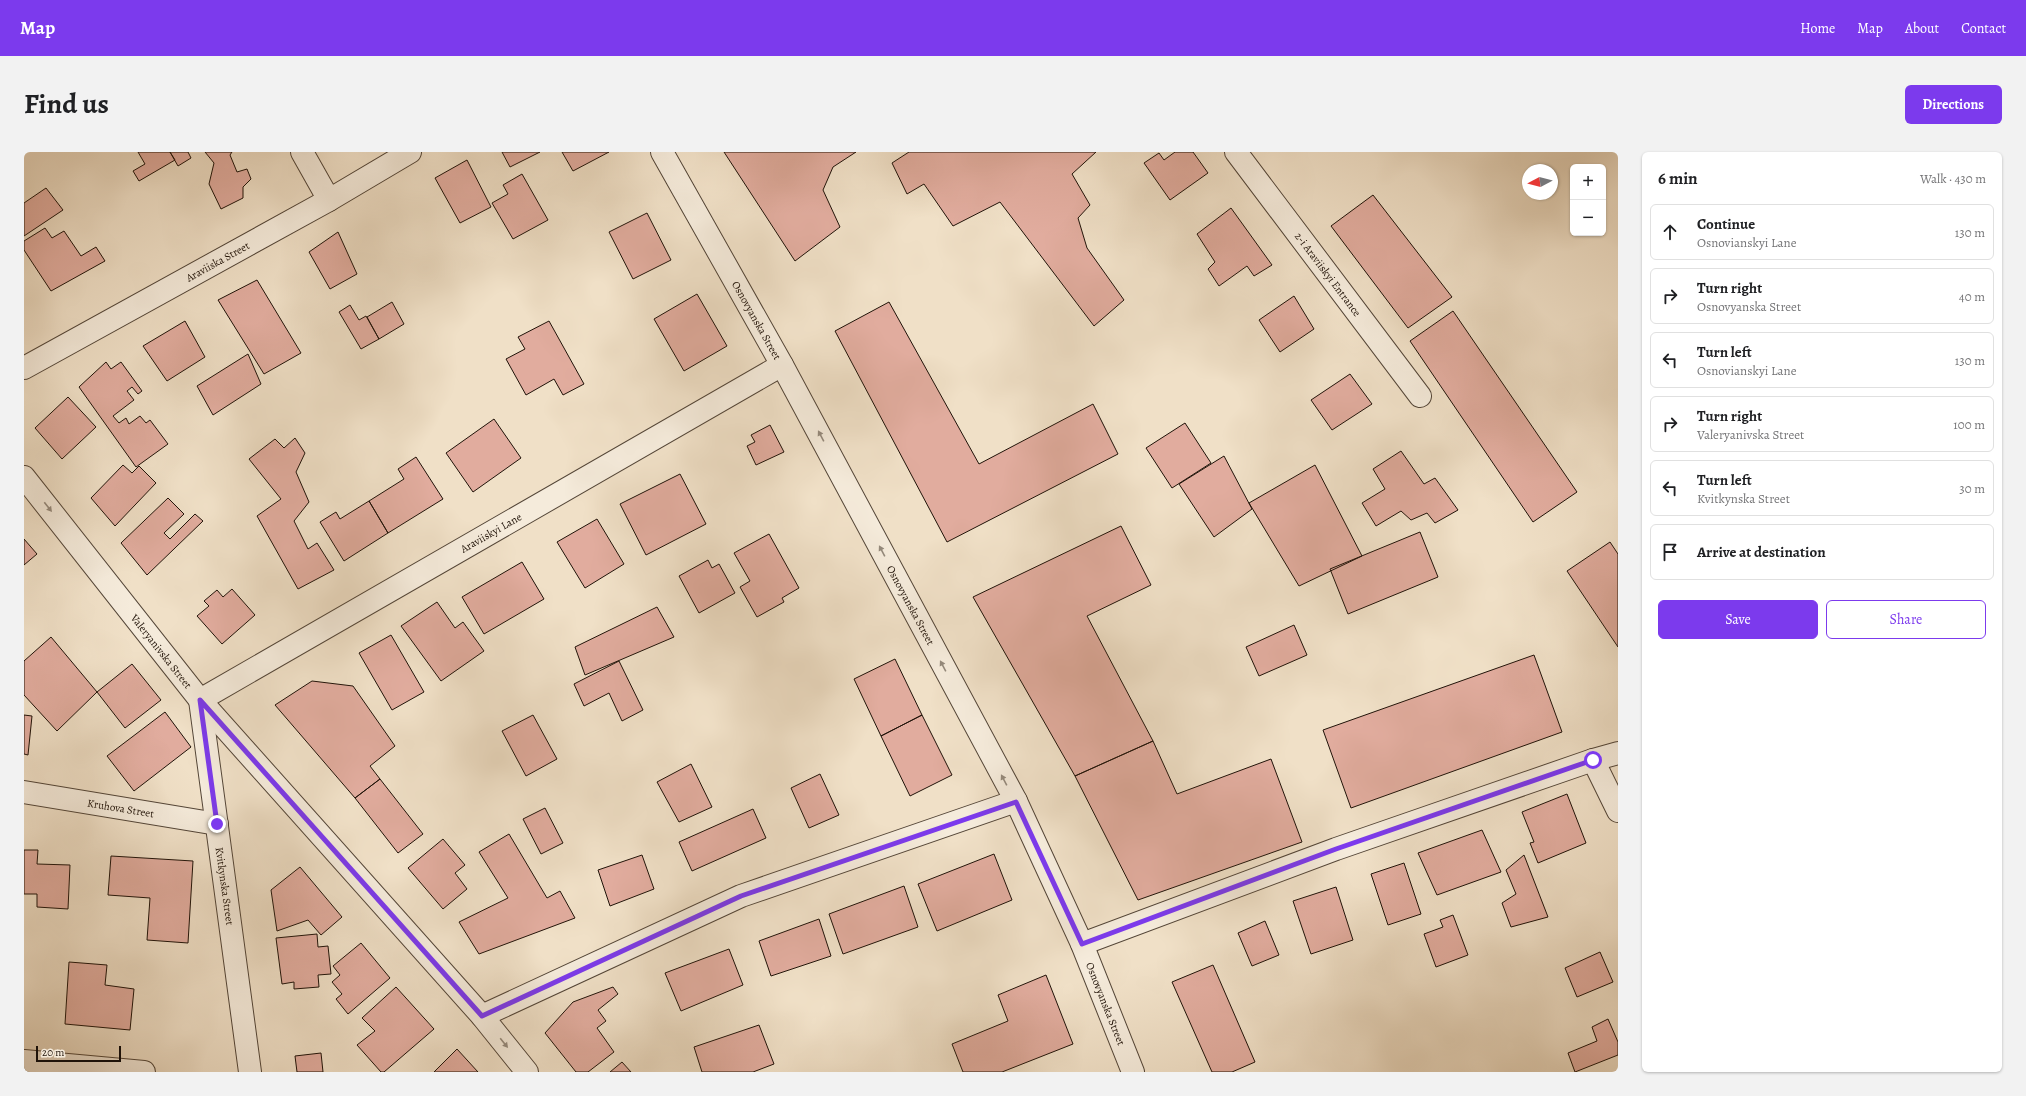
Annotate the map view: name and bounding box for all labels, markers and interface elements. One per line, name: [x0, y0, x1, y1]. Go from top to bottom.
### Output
text: Map: [20, 15, 55, 41]
text: Home: [1800, 19, 1835, 38]
text: Map: [1857, 19, 1883, 38]
text: About: [1905, 19, 1939, 38]
text: Contact: [1961, 19, 2006, 38]
text: Find us: [24, 85, 109, 123]
button: Directions: [1905, 85, 2002, 124]
north arrow: [1522, 164, 1558, 200]
map controls: [1570, 164, 1606, 236]
button: +: [1570, 164, 1606, 200]
text: 6 min: [1658, 167, 1698, 190]
text: Walk · 430 m: [1920, 170, 1986, 187]
button: −: [1570, 200, 1606, 236]
text: Continue: [1697, 214, 1755, 234]
icon: ahead: [1659, 221, 1681, 243]
text: 130 m: [1955, 224, 1985, 241]
street label: 2-i Araviiskyi Entrance: [1291, 229, 1364, 320]
text: Osnovianskyi Lane: [1697, 234, 1797, 251]
street label: Araviiska Street: [182, 238, 253, 286]
street label: Osnovyanska Street: [728, 278, 785, 363]
text: Turn right: [1697, 278, 1762, 298]
icon: right: [1659, 285, 1681, 307]
text: 40 m: [1959, 288, 1985, 305]
text: Osnovyanska Street: [1697, 298, 1801, 315]
text: Turn left: [1697, 342, 1752, 362]
icon: left: [1659, 349, 1681, 371]
text: 130 m: [1955, 352, 1985, 369]
text: Osnovianskyi Lane: [1697, 362, 1797, 379]
text: Turn right: [1697, 406, 1762, 426]
icon: right: [1659, 413, 1681, 435]
text: 100 m: [1953, 416, 1985, 433]
text: Valeryanivska Street: [1697, 426, 1804, 443]
one-way arrow: [817, 431, 824, 442]
text: Turn left: [1697, 470, 1752, 490]
icon: left: [1659, 477, 1681, 499]
text: 30 m: [1959, 480, 1985, 497]
text: Kvitkynska Street: [1697, 490, 1790, 507]
one-way arrow: [44, 502, 52, 513]
street label: Araviiskyi Lane: [457, 509, 524, 557]
icon: arrive: [1659, 541, 1681, 563]
text: Arrive at destination: [1697, 542, 1826, 562]
one-way arrow: [878, 545, 885, 557]
street label: Osnovyanska Street: [883, 563, 938, 648]
button: Save: [1658, 600, 1818, 639]
button: Share: [1826, 600, 1986, 639]
street label: Valeryanivska Street: [126, 610, 195, 692]
one-way arrow: [940, 660, 946, 671]
route start: [1584, 751, 1602, 769]
one-way arrow: [1001, 775, 1008, 786]
street label: Kruhova Street: [86, 796, 155, 821]
route end: [208, 815, 226, 833]
street label: Kvitkynska Street: [212, 846, 237, 926]
street label: Osnovyanska Street: [1082, 960, 1129, 1048]
one-way arrow: [500, 1038, 508, 1049]
scale bar: [36, 1044, 121, 1063]
text: 20 m: [42, 1045, 64, 1060]

